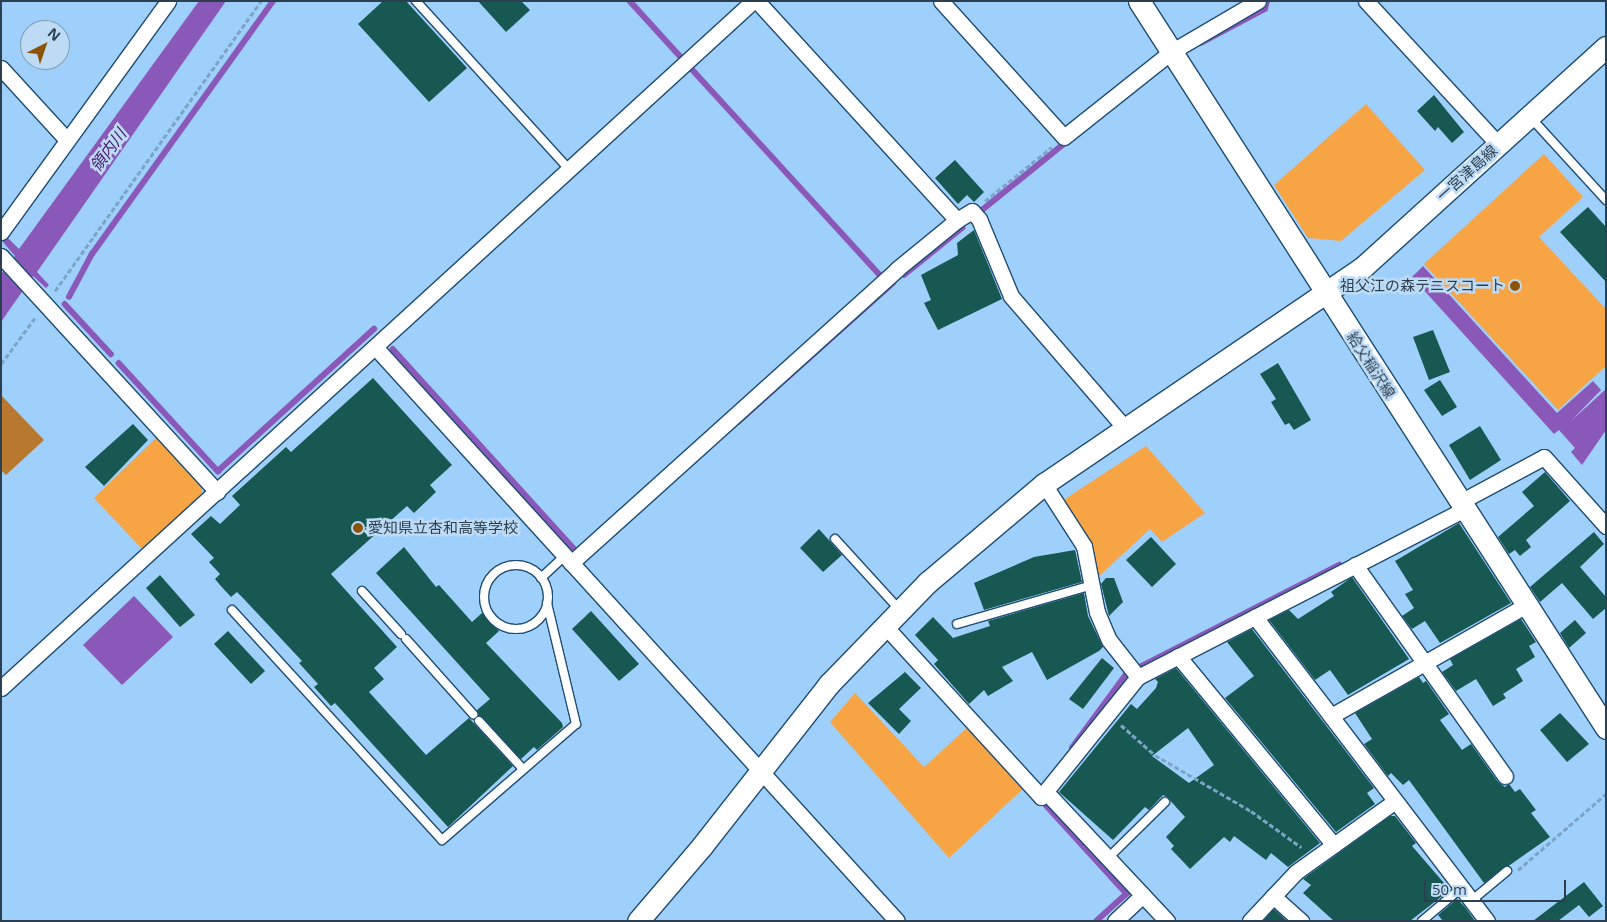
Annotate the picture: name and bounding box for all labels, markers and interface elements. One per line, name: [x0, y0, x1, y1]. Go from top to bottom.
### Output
north arrow: [20, 20, 70, 70]
text: N: [44, 23, 65, 45]
water label: 領内川: [86, 125, 130, 175]
street label: 一宮津島線: [1433, 141, 1501, 205]
place label: 祖父江の森テニスコート: [1340, 277, 1505, 295]
marker: 祖父江の森テニスコート: [1509, 280, 1521, 292]
street label: 給父稲沢線: [1343, 329, 1399, 401]
place label: 愛知県立杏和高等学校: [368, 519, 518, 537]
marker: 愛知県立杏和高等学校: [352, 522, 364, 534]
scale bar: [1427, 870, 1570, 902]
text: 50 m: [1432, 879, 1467, 899]

